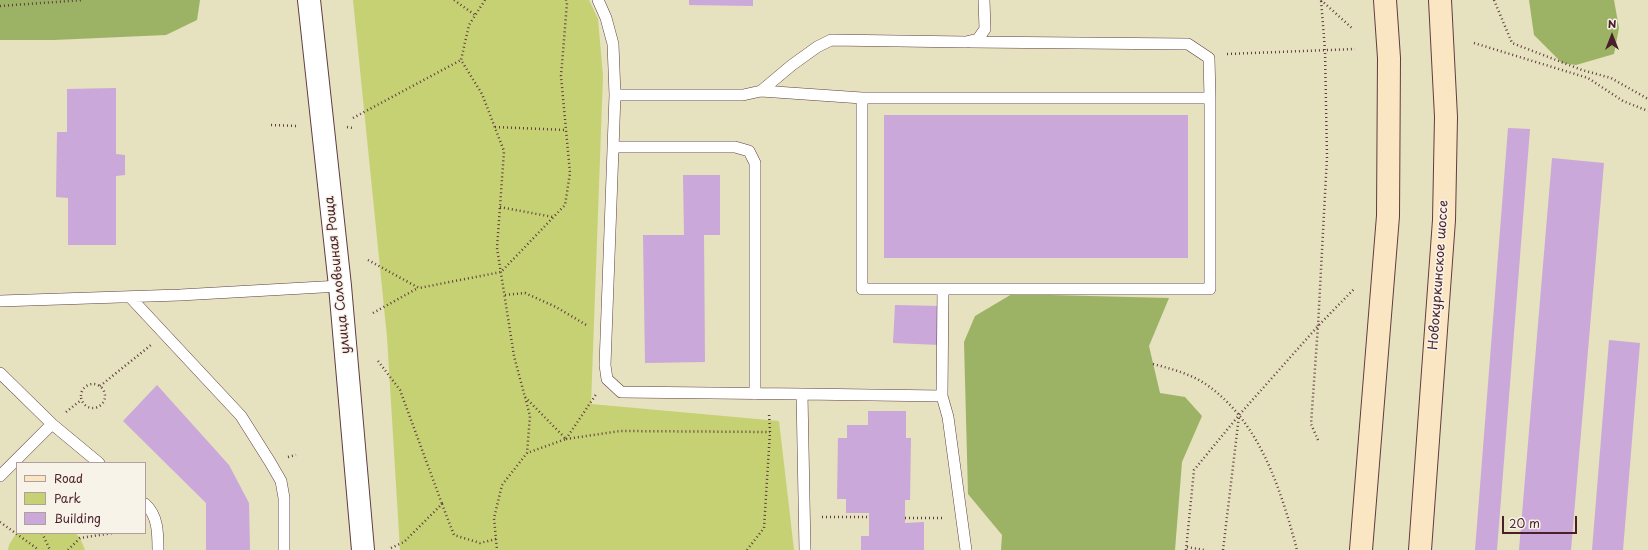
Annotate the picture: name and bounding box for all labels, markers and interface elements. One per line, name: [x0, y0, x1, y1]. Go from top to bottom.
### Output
text: N: [1608, 15, 1616, 32]
north arrow: [1592, 16, 1632, 56]
street label: улица Соловьиная Роща: [322, 195, 354, 355]
street label: Новокуркинское шоссе: [1426, 199, 1452, 351]
legend: [16, 462, 146, 534]
text: Road: [54, 469, 83, 487]
text: Park: [54, 489, 81, 507]
scale bar: [1504, 508, 1579, 534]
text: Building: [54, 509, 101, 527]
text: 20 m: [1509, 514, 1540, 532]

